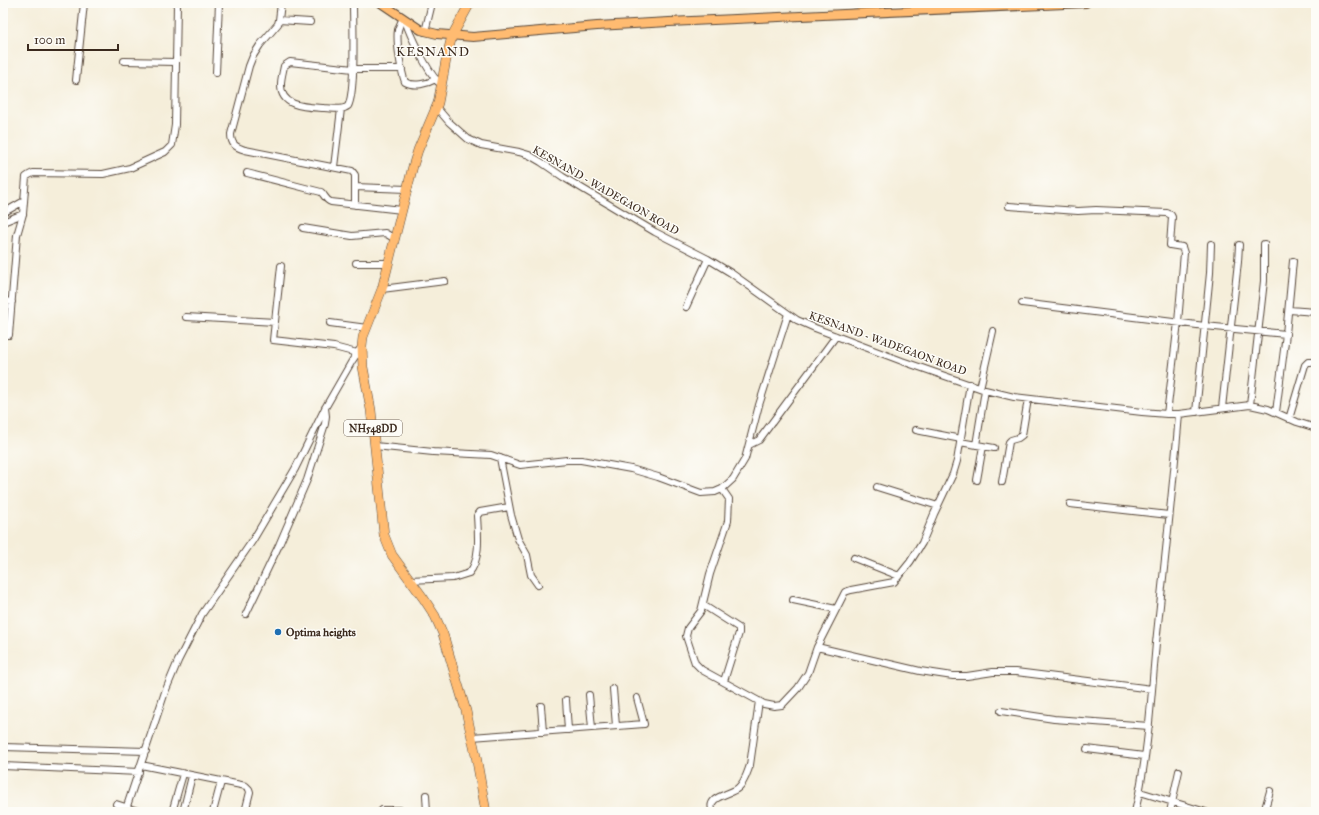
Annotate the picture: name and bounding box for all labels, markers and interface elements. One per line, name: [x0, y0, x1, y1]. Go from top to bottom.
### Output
scale bar: [28, 26, 118, 52]
text: 100 m: [34, 33, 65, 47]
district label: KESNAND: [396, 44, 470, 60]
street label: KESNAND - WADEGAON ROAD: [530, 143, 681, 238]
street label: KESNAND - WADEGAON ROAD: [807, 309, 969, 378]
road number: NH548DD: [344, 420, 402, 436]
place label: Optima heights: [286, 626, 356, 640]
marker: Optima heights: [273, 627, 283, 637]

